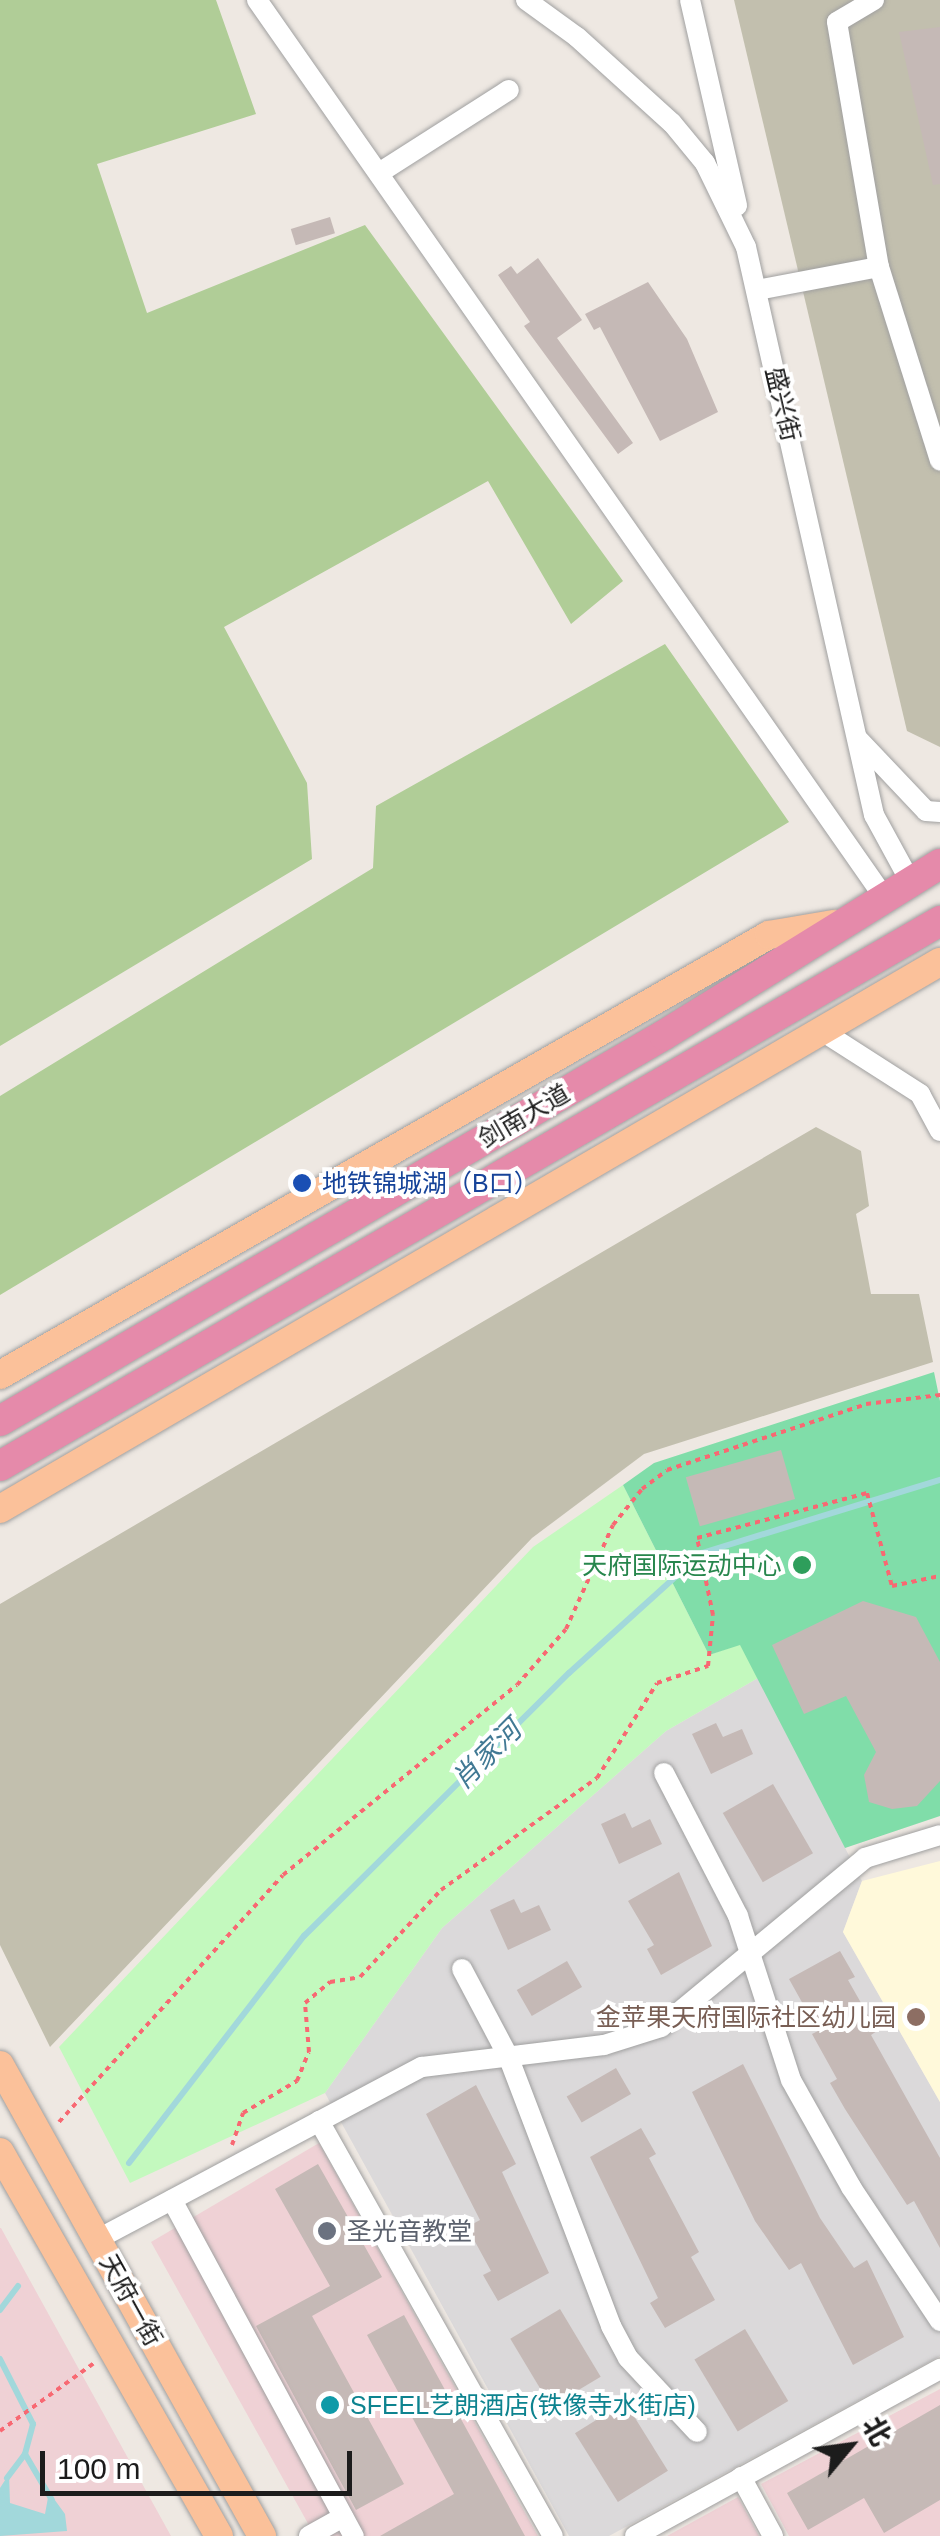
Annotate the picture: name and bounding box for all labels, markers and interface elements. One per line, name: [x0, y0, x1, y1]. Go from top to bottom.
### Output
street label: 盛兴街: [760, 364, 806, 444]
street label: 剑南大道: [473, 1078, 575, 1154]
place label: 地铁锦城湖（B口）: [322, 1168, 539, 1198]
marker: 地铁锦城湖（B口）: [291, 1172, 313, 1194]
place label: 天府国际运动中心: [582, 1550, 782, 1580]
marker: 天府国际运动中心: [791, 1554, 813, 1576]
water label: 肖家河: [445, 1713, 529, 1797]
place label: 金苹果天府国际社区幼儿园: [596, 2002, 896, 2032]
marker: 金苹果天府国际社区幼儿园: [905, 2006, 927, 2028]
place label: 圣光音教堂: [347, 2216, 472, 2246]
marker: 圣光音教堂: [316, 2220, 338, 2242]
street label: 天府一街: [94, 2249, 168, 2351]
place label: SFEEL艺朗酒店(铁像寺水街店): [350, 2390, 696, 2420]
marker: SFEEL艺朗酒店(铁像寺水街店): [319, 2394, 341, 2416]
north arrow: [800, 2396, 900, 2496]
text: 北: [856, 2411, 897, 2451]
scale bar: [45, 2431, 358, 2493]
text: 100 m: [57, 2452, 140, 2485]

